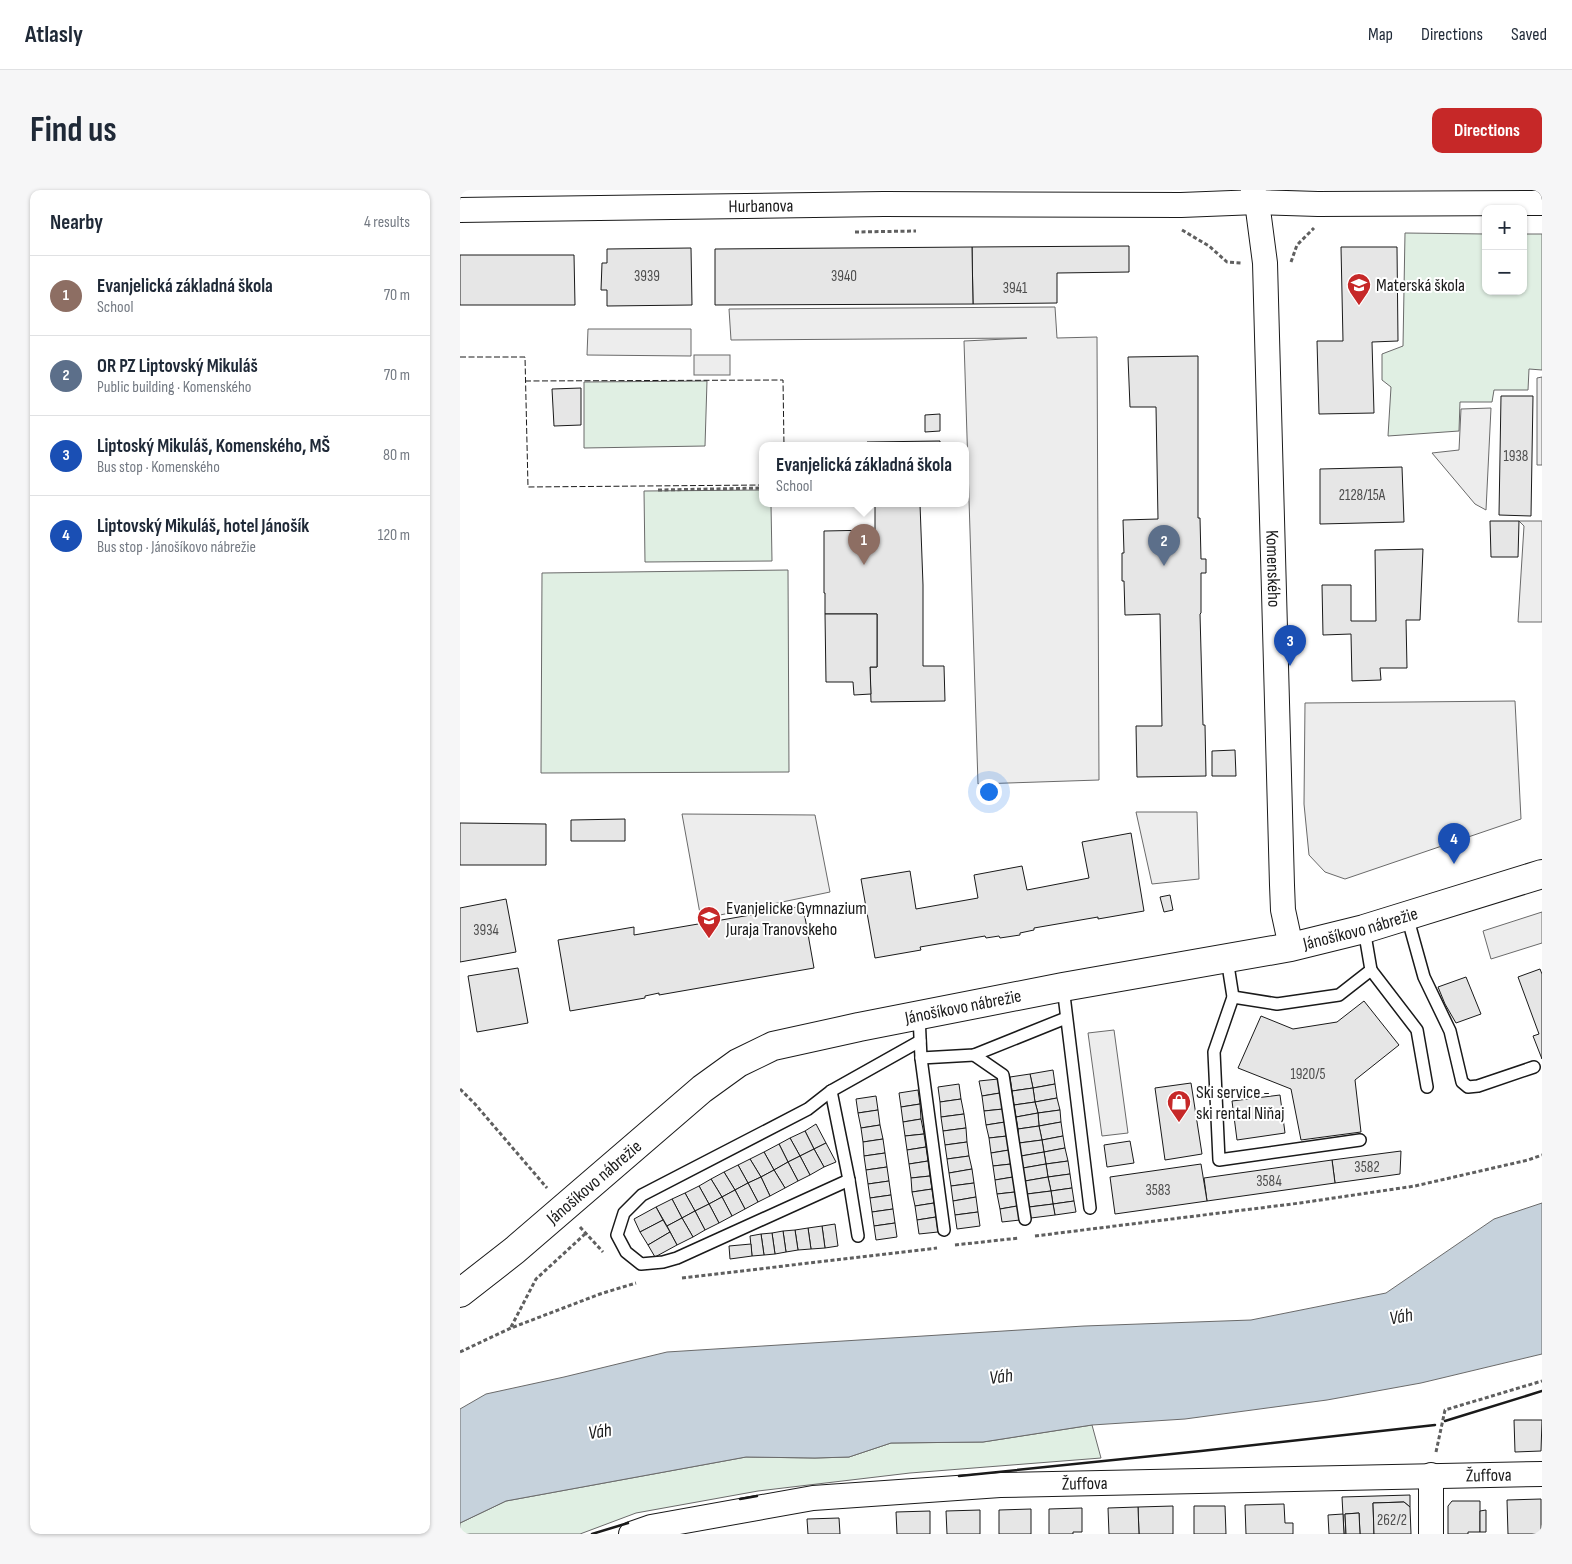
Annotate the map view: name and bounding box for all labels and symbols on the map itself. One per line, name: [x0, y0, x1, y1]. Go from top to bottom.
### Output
street label: Hurbanova: [728, 195, 794, 217]
house number: 3939: [634, 267, 660, 286]
house number: 3940: [831, 267, 857, 286]
school or university icon: Materská škola: [1346, 272, 1372, 306]
place label: Materská škola: [1376, 275, 1465, 296]
house number: 3941: [1003, 279, 1028, 298]
house number: 1938: [1504, 447, 1528, 466]
house number: 2128/15A: [1339, 486, 1386, 505]
pin: 1: [848, 524, 880, 565]
pin: 2: [1148, 525, 1180, 566]
street label: Komenského: [1262, 530, 1285, 608]
pin: 3: [1274, 625, 1306, 666]
your location: [976, 779, 1002, 805]
pin: 4: [1438, 823, 1470, 864]
place label: Evanjelicke Gymnazium Juraja Tranovskeho: [725, 898, 867, 940]
street label: Jánošíkovo nábrežie: [1300, 903, 1420, 954]
school or university icon: Evanjelicke Gymnazium Juraja Tranovskeho: [696, 905, 722, 939]
house number: 3934: [473, 921, 499, 940]
street label: Jánošíkovo nábrežie: [902, 985, 1023, 1028]
house number: 1920/5: [1290, 1065, 1326, 1084]
place label: Ski service - ski rental Niňaj: [1196, 1082, 1284, 1124]
shop icon: Ski service - ski rental Niňaj: [1166, 1089, 1192, 1123]
street label: Jánošíkovo nábrežie: [542, 1136, 646, 1229]
house number: 3582: [1354, 1158, 1380, 1177]
house number: 3584: [1256, 1172, 1282, 1191]
house number: 3583: [1145, 1181, 1171, 1200]
water label: Váh: [1387, 1304, 1415, 1330]
water label: Váh: [988, 1364, 1014, 1390]
water label: Váh: [587, 1419, 613, 1445]
street label: Žuffova: [1466, 1464, 1512, 1486]
street label: Žuffova: [1062, 1472, 1108, 1494]
house number: 262/2: [1377, 1511, 1407, 1530]

